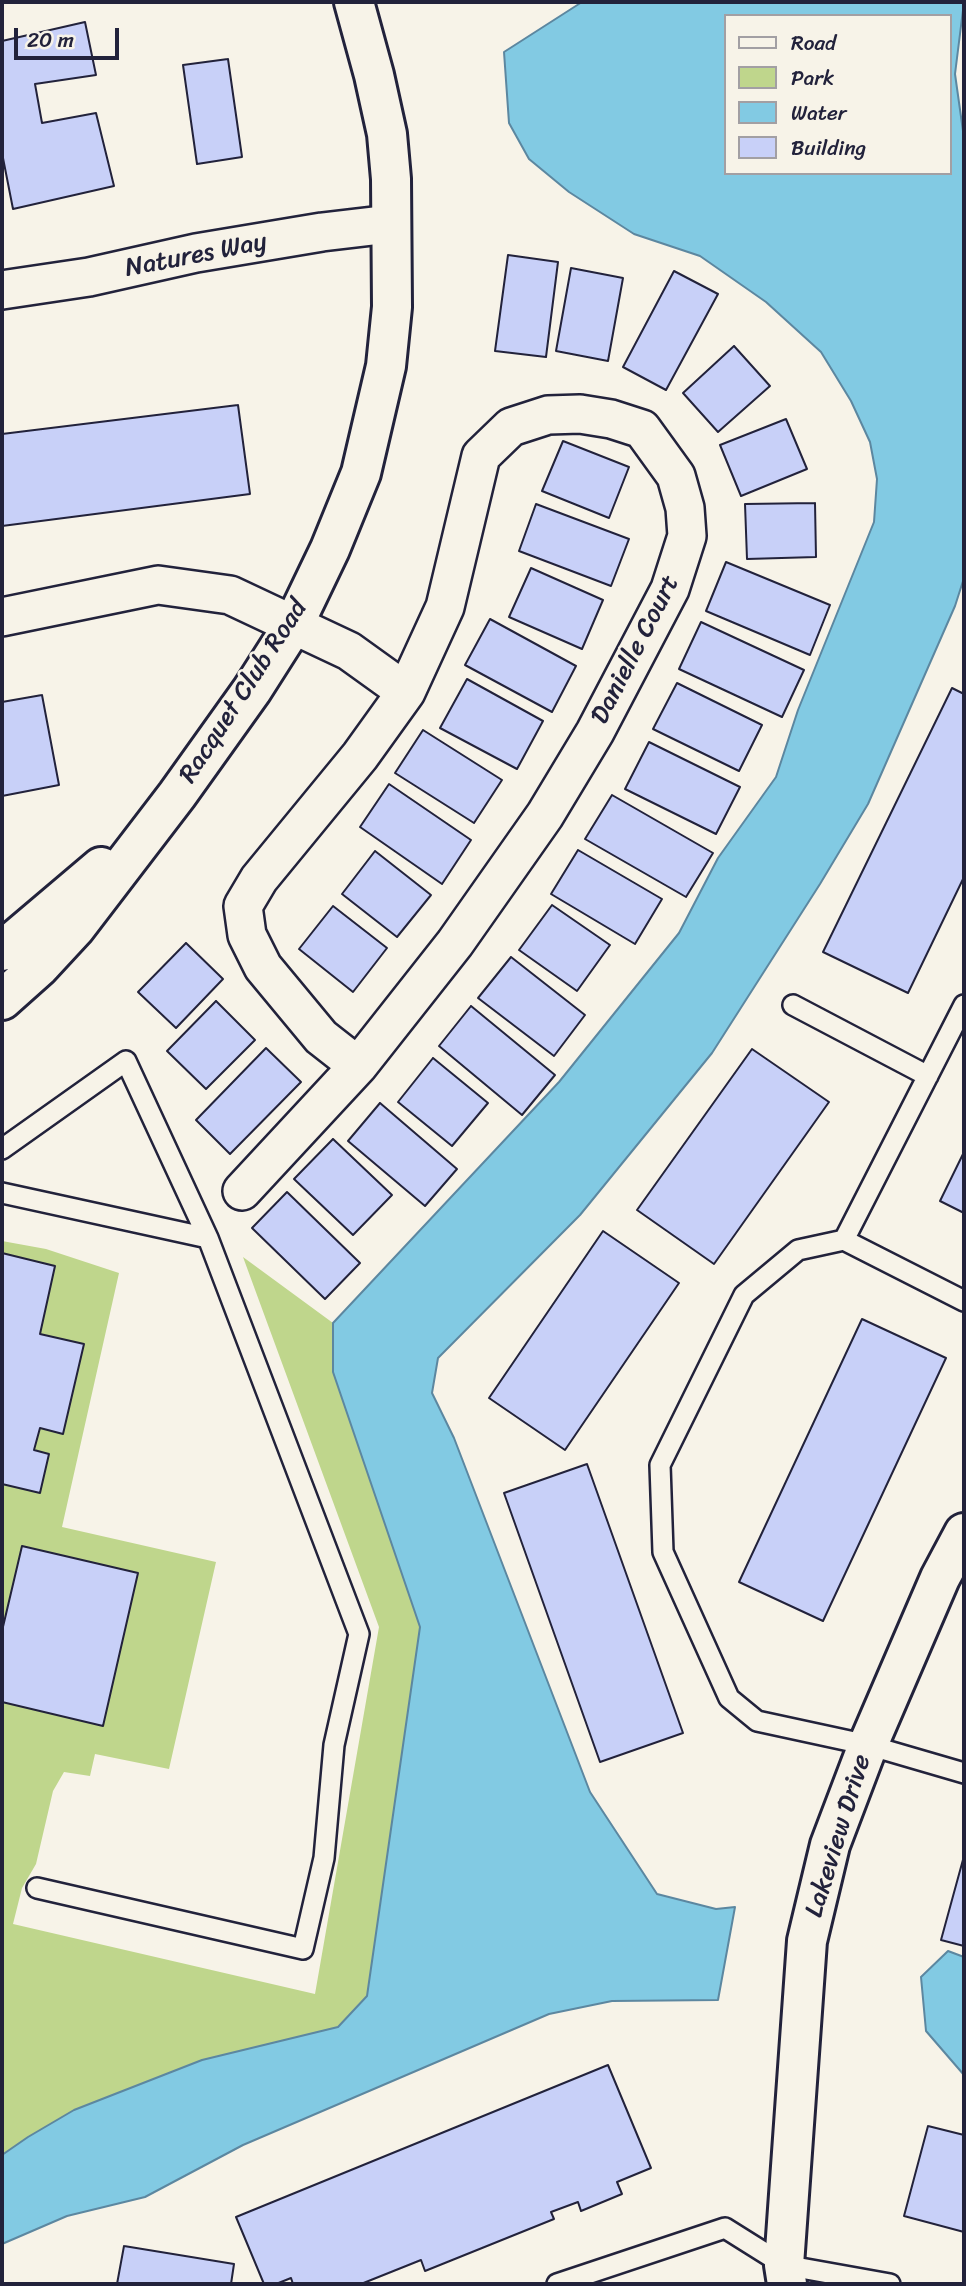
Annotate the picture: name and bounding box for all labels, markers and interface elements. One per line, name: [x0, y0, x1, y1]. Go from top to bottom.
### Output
scale bar: [18, 14, 122, 58]
legend: [724, 14, 952, 175]
text: 20 m: [27, 21, 74, 59]
text: Road: [791, 24, 836, 62]
text: Park: [791, 59, 834, 97]
text: Water: [791, 94, 846, 132]
text: Building: [791, 129, 866, 167]
street label: Natures Way: [123, 227, 269, 285]
street label: Danielle Court: [585, 570, 687, 730]
street label: Racquet Club Road: [173, 595, 315, 789]
street label: Lakeview Drive: [799, 1751, 879, 1921]

